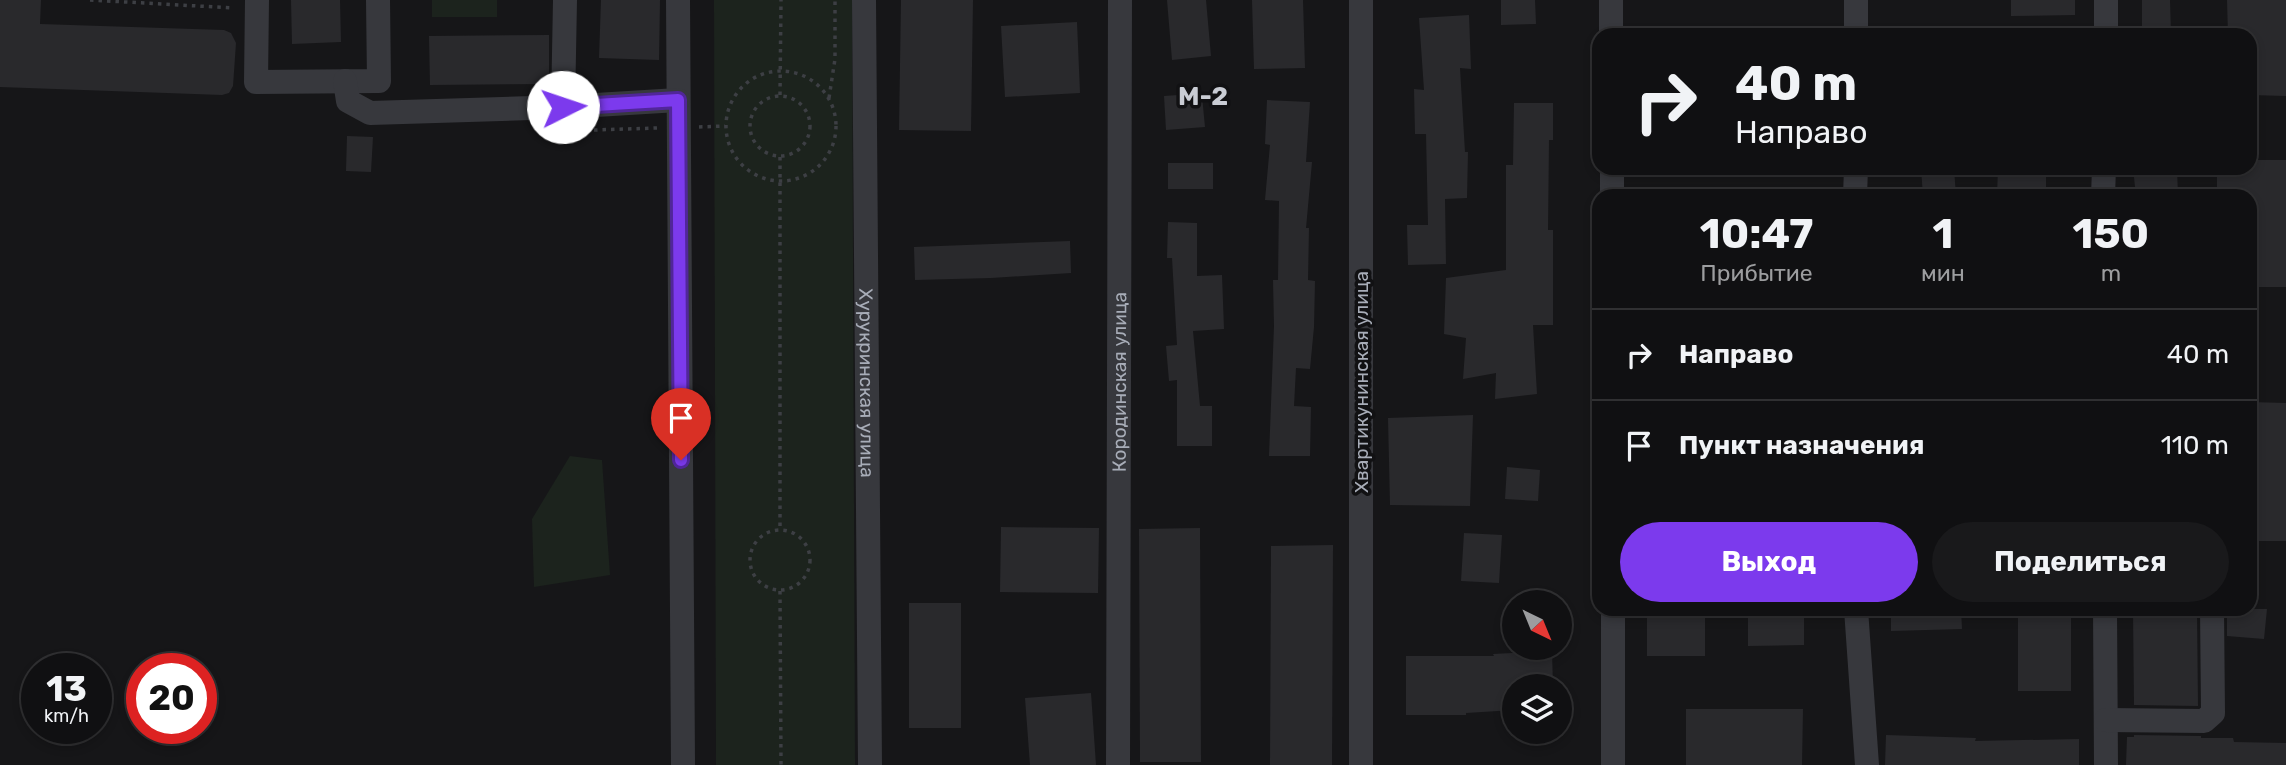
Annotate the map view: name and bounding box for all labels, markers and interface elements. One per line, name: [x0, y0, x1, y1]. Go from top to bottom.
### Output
text: 40 m: [1735, 54, 1857, 112]
icon: right: [1620, 56, 1711, 147]
position arrow: [526, 70, 600, 144]
district label: М-2: [1178, 81, 1228, 112]
text: Направо: [1735, 113, 1868, 151]
text: 10:47: [1700, 209, 1813, 259]
text: 1: [1932, 209, 1953, 259]
text: 150: [2073, 209, 2149, 259]
text: Прибытие: [1700, 259, 1813, 287]
text: мин: [1921, 259, 1965, 287]
text: m: [2101, 259, 2121, 287]
street label: Хвартикунинская улица: [1350, 271, 1373, 493]
street label: Хурукринская улица: [855, 288, 879, 478]
street label: Кородинская улица: [1107, 292, 1131, 472]
icon: right: [1620, 336, 1658, 374]
text: Направо: [1679, 339, 1793, 370]
text: 40 m: [2167, 339, 2229, 370]
pin: [651, 388, 711, 460]
icon: arrive: [662, 399, 700, 437]
icon: arrive: [1620, 427, 1658, 465]
text: Пункт назначения: [1679, 430, 1924, 461]
text: 110 m: [2161, 430, 2229, 461]
button: Выход: [1620, 522, 1918, 602]
button: Поделиться: [1932, 522, 2229, 602]
north arrow: [1502, 590, 1572, 660]
map controls: [1502, 590, 1572, 744]
speed limit sign: 20: [126, 653, 217, 744]
text: 13: [46, 668, 87, 710]
button: layers: [1502, 674, 1572, 744]
text: km/h: [44, 705, 89, 727]

